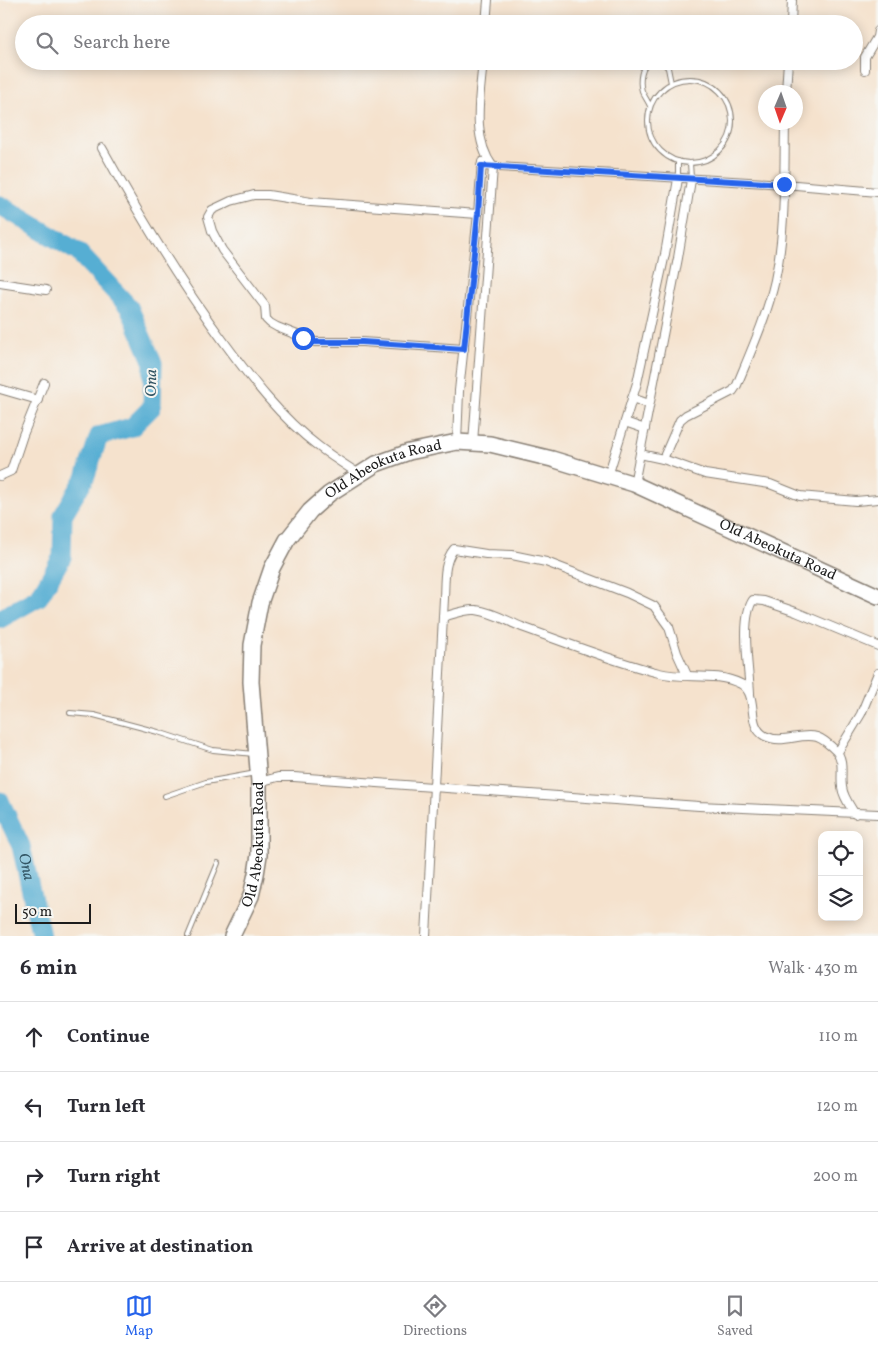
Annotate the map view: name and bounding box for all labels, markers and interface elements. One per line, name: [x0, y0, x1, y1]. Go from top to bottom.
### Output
search box: [15, 15, 863, 70]
icon: search: [33, 29, 61, 57]
text: Search here: [73, 30, 170, 56]
north arrow: [758, 85, 803, 130]
route end: [773, 173, 796, 196]
route start: [292, 327, 315, 350]
water label: Ona: [141, 369, 163, 397]
street label: Old Abeokuta Road: [321, 435, 444, 504]
street label: Old Abeokuta Road: [716, 514, 840, 586]
street label: Old Abeokuta Road: [236, 782, 270, 911]
map controls: [818, 831, 863, 921]
button: locate: [818, 831, 863, 876]
water label: Ona: [12, 851, 39, 883]
button: layers: [818, 876, 863, 921]
scale bar: [15, 901, 91, 924]
text: 50 m: [22, 903, 52, 922]
text: 6 min: [20, 954, 77, 983]
text: Walk · 430 m: [768, 958, 858, 980]
icon: ahead: [20, 1023, 48, 1051]
text: Continue: [67, 1024, 150, 1050]
text: 110 m: [819, 1026, 858, 1048]
icon: left: [20, 1093, 48, 1121]
text: Turn left: [67, 1094, 146, 1120]
text: 120 m: [816, 1096, 858, 1118]
icon: right: [20, 1163, 48, 1191]
text: Turn right: [67, 1164, 160, 1190]
text: 200 m: [813, 1166, 858, 1188]
icon: arrive: [20, 1233, 48, 1261]
text: Arrive at destination: [67, 1234, 253, 1260]
tab: Map: [125, 1292, 153, 1341]
tab: Directions: [403, 1292, 467, 1341]
tab: Saved: [717, 1292, 753, 1341]

